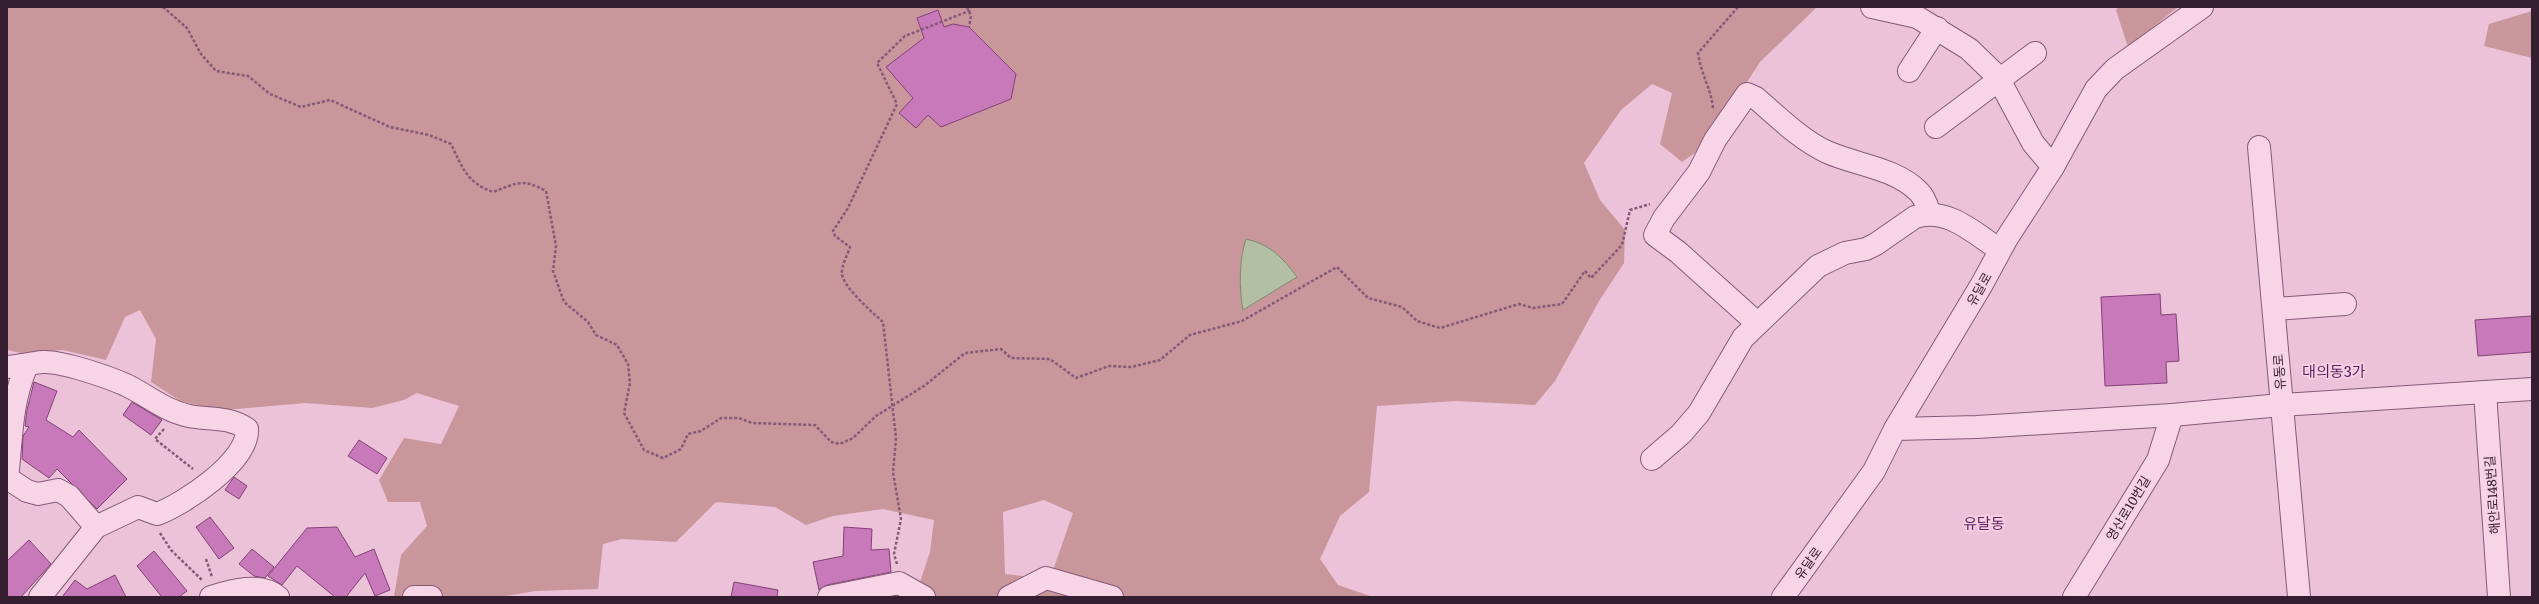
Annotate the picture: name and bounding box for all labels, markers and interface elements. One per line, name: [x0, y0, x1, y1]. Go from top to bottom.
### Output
street label: 유달로: [1961, 268, 1996, 309]
street label: 유동로: [2268, 353, 2289, 391]
district label: 대의동3가: [2302, 359, 2366, 382]
street label: 해안로148번길: [2479, 455, 2504, 535]
street label: 영산로10번길: [2101, 472, 2154, 544]
district label: 유달동: [1963, 511, 2005, 534]
street label: 유달로: [1789, 543, 1826, 583]

